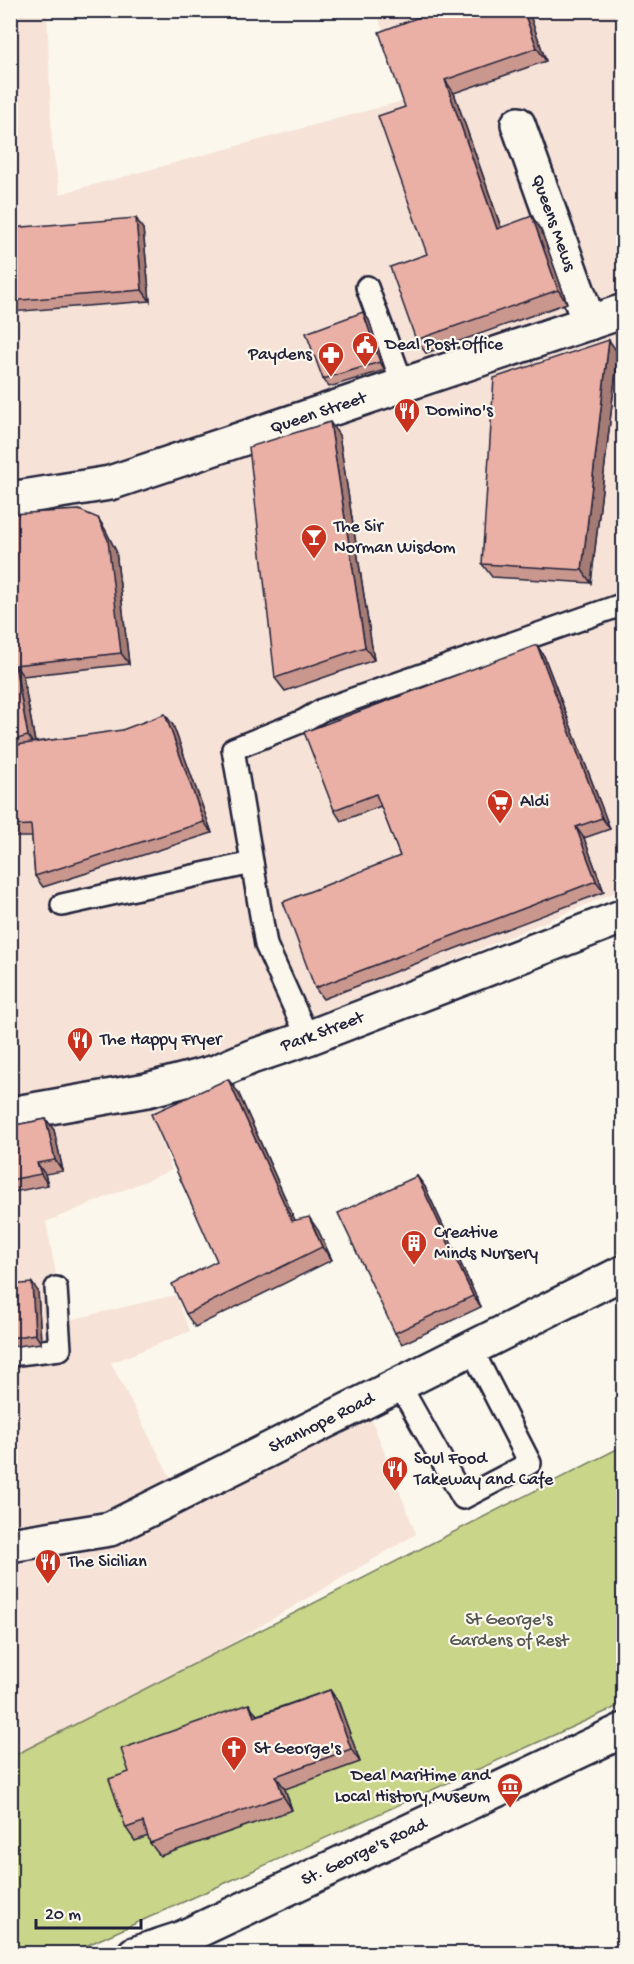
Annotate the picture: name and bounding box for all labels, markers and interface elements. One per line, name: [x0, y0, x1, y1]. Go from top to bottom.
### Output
street label: Queens Mews: [526, 172, 581, 275]
public building icon: Deal Post Office: [350, 330, 380, 368]
place label: Deal Post Office: [384, 335, 504, 356]
pharmacy icon: Paydens: [316, 340, 346, 378]
place label: Paydens: [247, 345, 313, 366]
street label: Queen Street: [268, 387, 371, 439]
restaurant icon: Domino's: [392, 396, 422, 434]
place label: Domino's: [425, 401, 494, 422]
place label: The Sir Norman Wisdom: [333, 517, 456, 559]
bar icon: The Sir Norman Wisdom: [299, 522, 329, 560]
supermarket icon: Aldi: [485, 787, 515, 825]
place label: Aldi: [520, 792, 549, 813]
street label: Park Street: [277, 1006, 368, 1057]
restaurant icon: The Happy Fryer: [65, 1025, 95, 1063]
place label: The Happy Fryer: [99, 1030, 223, 1051]
place label: Creative Minds Nursery: [434, 1223, 538, 1265]
building icon: Creative Minds Nursery: [399, 1228, 429, 1266]
street label: Stanhope Road: [266, 1387, 379, 1458]
place label: Soul Food Takeway and Cafe: [413, 1449, 554, 1491]
restaurant icon: Soul Food Takeway and Cafe: [380, 1454, 410, 1492]
restaurant icon: The Sicilian: [33, 1547, 63, 1585]
place label: The Sicilian: [67, 1552, 147, 1573]
park label: St George's Gardens of Rest: [450, 1610, 570, 1652]
church icon: St George's: [219, 1734, 249, 1772]
place label: St George's: [254, 1739, 342, 1760]
place label: Deal Maritime and Local History Museum: [335, 1766, 491, 1808]
museum icon: Deal Maritime and Local History Museum: [495, 1771, 525, 1809]
street label: St. George's Road: [298, 1813, 432, 1891]
scale bar: [36, 1892, 141, 1930]
text: 20 m: [45, 1905, 81, 1926]

